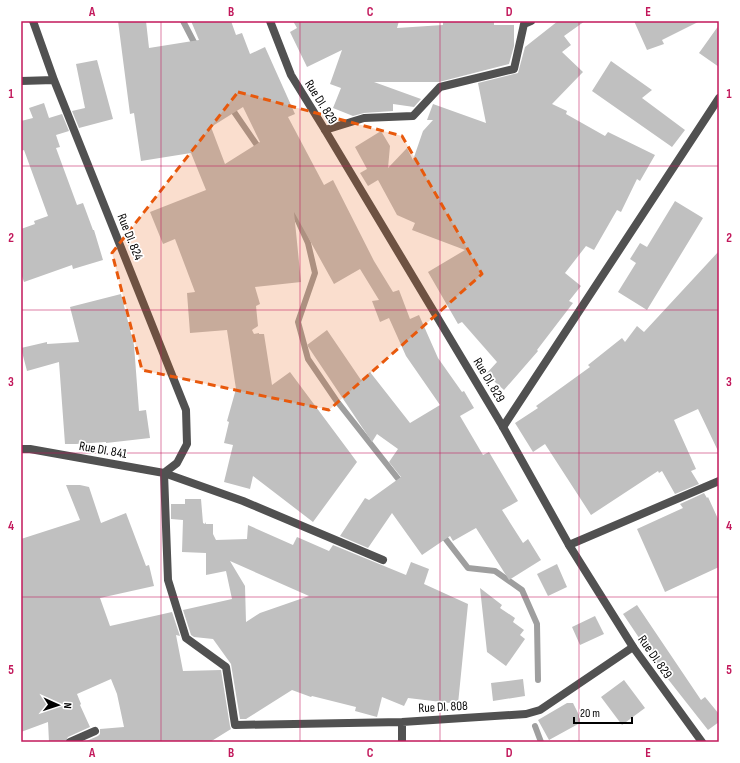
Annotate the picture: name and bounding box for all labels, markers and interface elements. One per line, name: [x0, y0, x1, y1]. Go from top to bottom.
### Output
text: A: [88, 4, 96, 20]
text: B: [228, 4, 234, 20]
text: C: [367, 4, 374, 20]
text: D: [506, 4, 513, 20]
text: E: [645, 4, 651, 20]
street label: Rue DI. 829: [301, 77, 341, 127]
text: 1: [8, 86, 14, 102]
text: 1: [726, 86, 732, 102]
street label: Rue DI. 824: [113, 211, 147, 263]
text: 2: [8, 230, 14, 246]
text: 2: [726, 230, 732, 246]
street label: Rue DI. 829: [469, 355, 509, 405]
text: 3: [8, 374, 14, 390]
text: 3: [726, 374, 732, 390]
street label: Rue DI. 841: [78, 438, 129, 462]
text: 4: [8, 518, 14, 534]
text: 4: [726, 518, 732, 534]
street label: Rue DI. 829: [634, 632, 676, 682]
text: 5: [8, 662, 14, 678]
text: 5: [726, 662, 732, 678]
north arrow: [38, 685, 78, 725]
street label: Rue DI. 808: [418, 698, 468, 716]
scale bar: [574, 699, 632, 725]
text: N: [61, 702, 74, 709]
text: 20 m: [580, 706, 600, 721]
text: A: [88, 745, 96, 761]
text: B: [228, 745, 234, 761]
text: C: [367, 745, 374, 761]
text: D: [506, 745, 513, 761]
text: E: [645, 745, 651, 761]

